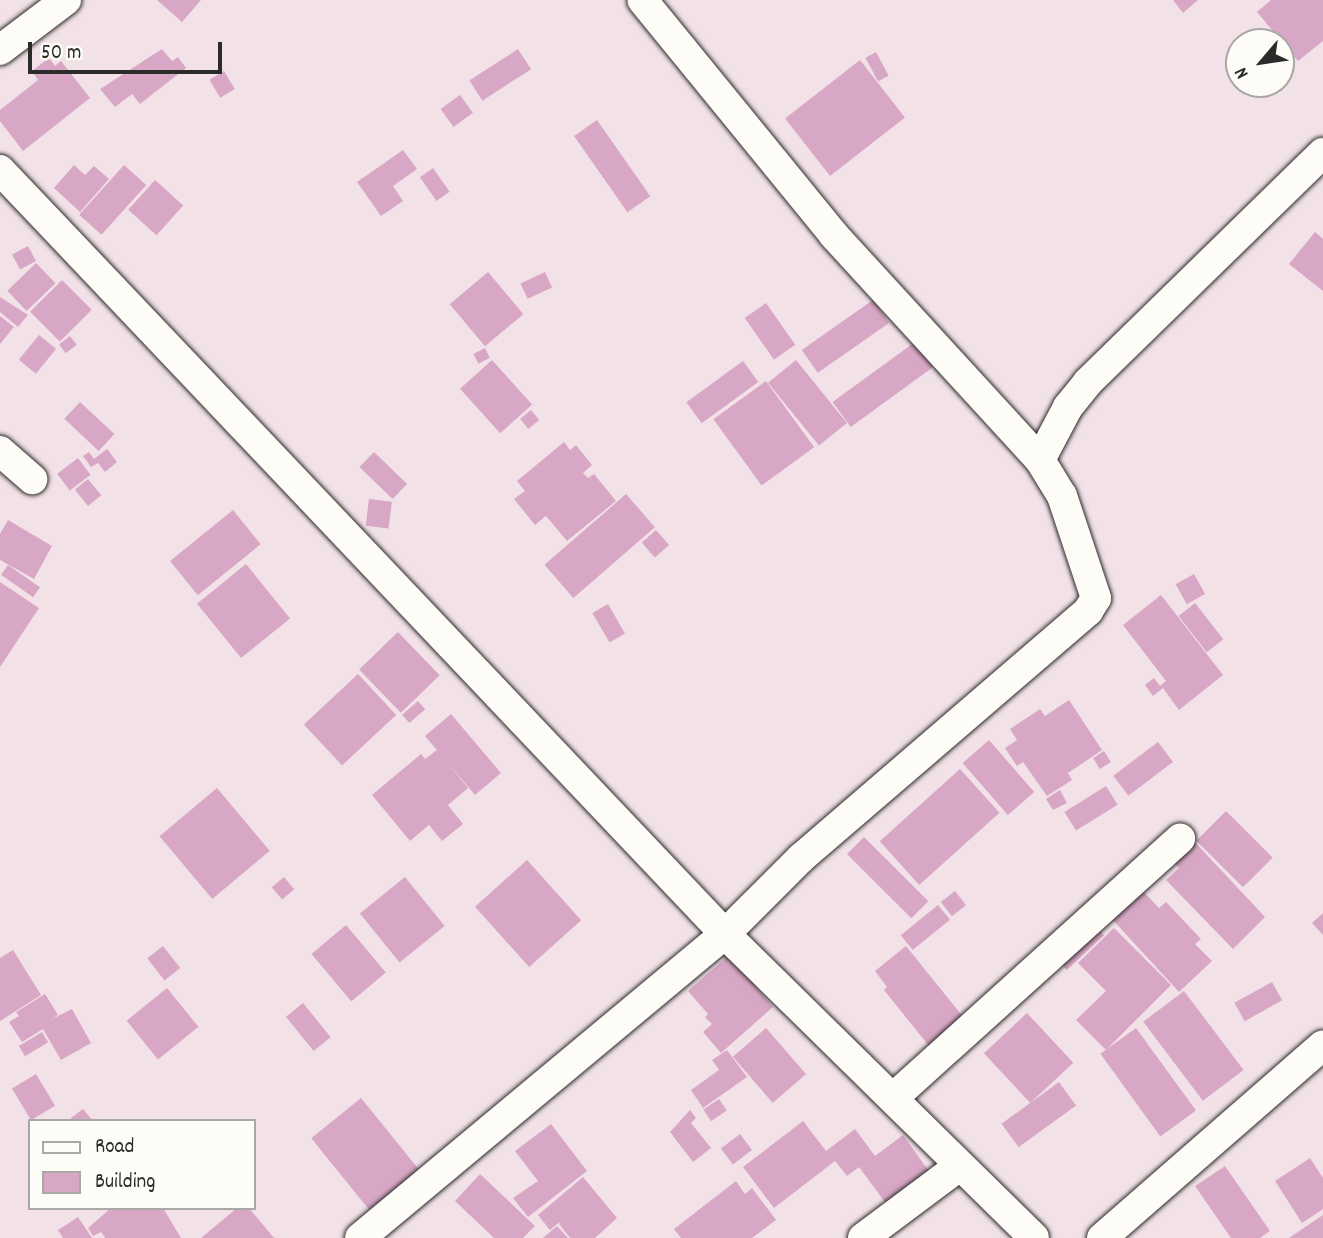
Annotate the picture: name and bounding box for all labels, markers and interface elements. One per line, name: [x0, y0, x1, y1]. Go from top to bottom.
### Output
scale bar: [32, 28, 226, 72]
north arrow: [1225, 28, 1295, 98]
text: 50 m: [41, 39, 81, 69]
text: N: [1229, 62, 1257, 83]
legend: [28, 1119, 256, 1210]
text: Road: [95, 1133, 134, 1163]
text: Building: [95, 1168, 155, 1198]

